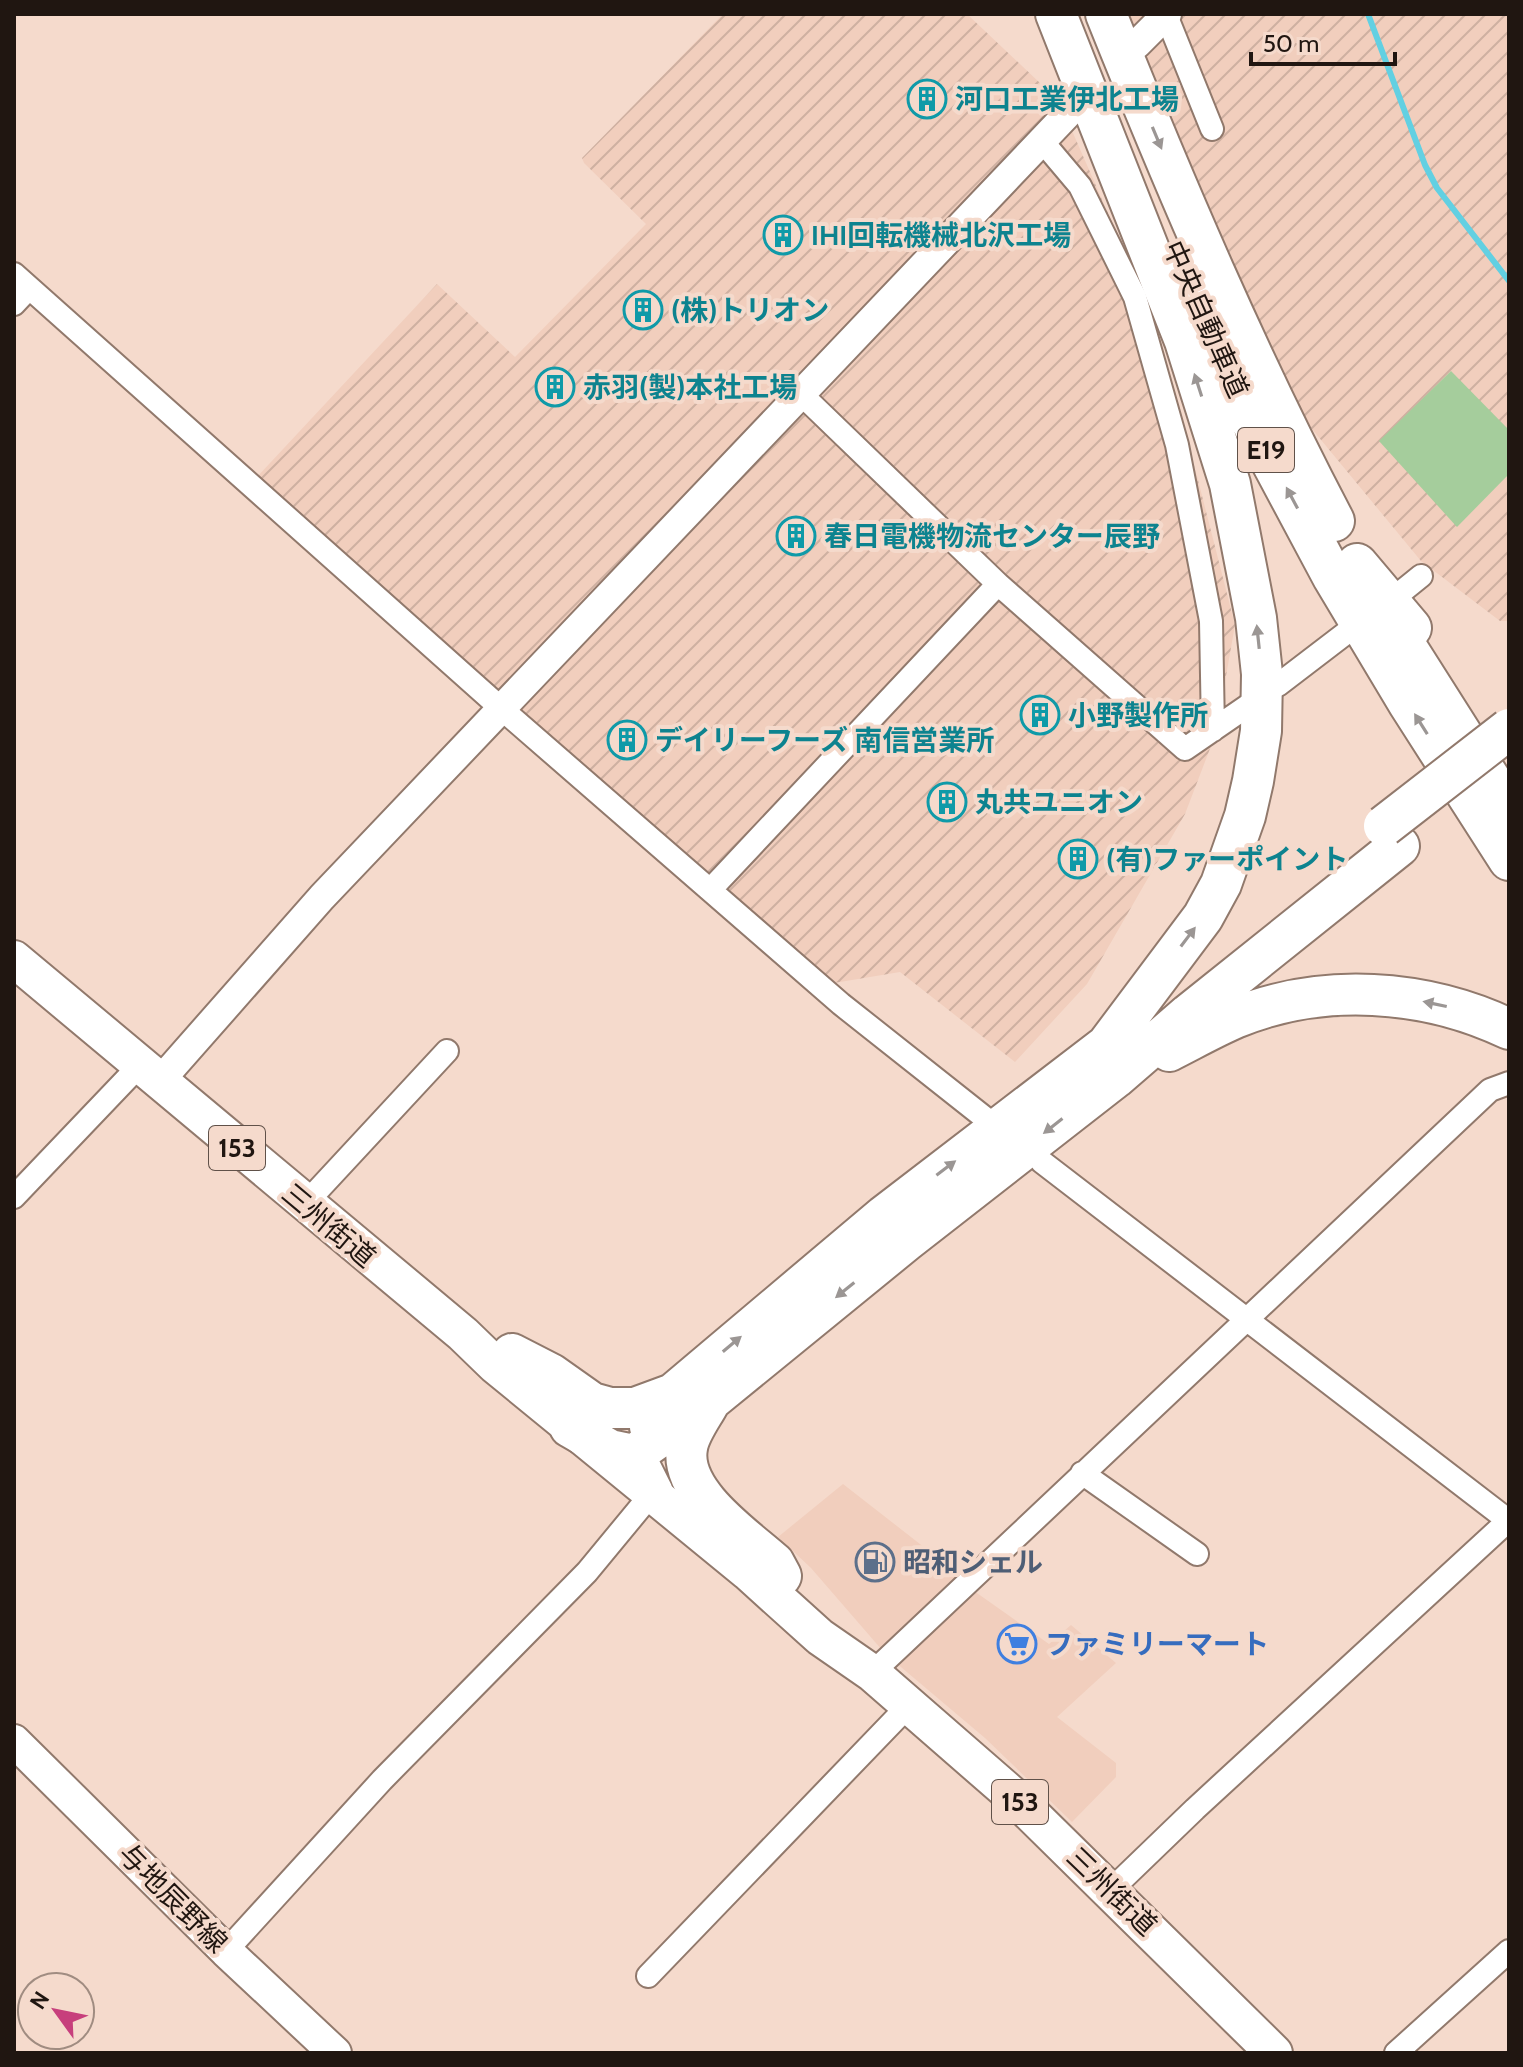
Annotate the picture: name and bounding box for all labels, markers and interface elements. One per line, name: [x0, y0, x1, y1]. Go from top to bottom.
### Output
scale bar: [1251, 16, 1395, 66]
text: 50 m: [1263, 29, 1319, 58]
building icon: 河口工業伊北工場: [906, 78, 948, 120]
place label: 河口工業伊北工場: [955, 82, 1179, 116]
one-way arrow: [1151, 126, 1164, 150]
building icon: IHI回転機械北沢工場: [762, 214, 804, 256]
place label: IHI回転機械北沢工場: [811, 218, 1071, 252]
street label: 中央自動車道: [1156, 235, 1256, 403]
building icon: (株)トリオン: [622, 289, 664, 331]
place label: (株)トリオン: [671, 293, 829, 327]
building icon: 赤羽(製)本社工場: [534, 366, 576, 408]
place label: 赤羽(製)本社工場: [583, 370, 797, 404]
one-way arrow: [1192, 372, 1204, 396]
road number: E19: [1238, 428, 1294, 472]
one-way arrow: [1285, 487, 1299, 509]
building icon: 春日電機物流センター辰野: [775, 515, 817, 557]
place label: 春日電機物流センター辰野: [824, 519, 1160, 553]
one-way arrow: [1252, 624, 1265, 649]
building icon: 小野製作所: [1019, 694, 1061, 736]
place label: 小野製作所: [1068, 698, 1208, 732]
one-way arrow: [1414, 713, 1429, 734]
building icon: デイリーフーズ 南信営業所: [606, 719, 648, 761]
place label: デイリーフーズ 南信営業所: [655, 723, 994, 757]
building icon: 丸共ユニオン: [926, 781, 968, 823]
place label: 丸共ユニオン: [975, 785, 1143, 819]
building icon: (有)ファーポイント: [1057, 838, 1099, 880]
place label: (有)ファーポイント: [1106, 842, 1348, 876]
one-way arrow: [1179, 927, 1195, 948]
one-way arrow: [1423, 997, 1448, 1010]
one-way arrow: [1043, 1117, 1063, 1133]
road number: 153: [209, 1126, 265, 1170]
one-way arrow: [936, 1161, 956, 1177]
street label: 三州街道: [275, 1176, 383, 1274]
one-way arrow: [835, 1281, 855, 1298]
one-way arrow: [722, 1336, 742, 1353]
fuel station icon: 昭和シェル: [854, 1541, 896, 1583]
place label: 昭和シェル: [903, 1545, 1043, 1579]
supermarket icon: ファミリーマート: [996, 1623, 1038, 1665]
place label: ファミリーマート: [1045, 1627, 1269, 1661]
road number: 153: [992, 1780, 1048, 1824]
street label: 与地辰野線: [111, 1836, 235, 1960]
street label: 三州街道: [1060, 1840, 1164, 1942]
north arrow: [16, 1971, 96, 2051]
text: N: [24, 1987, 55, 2014]

